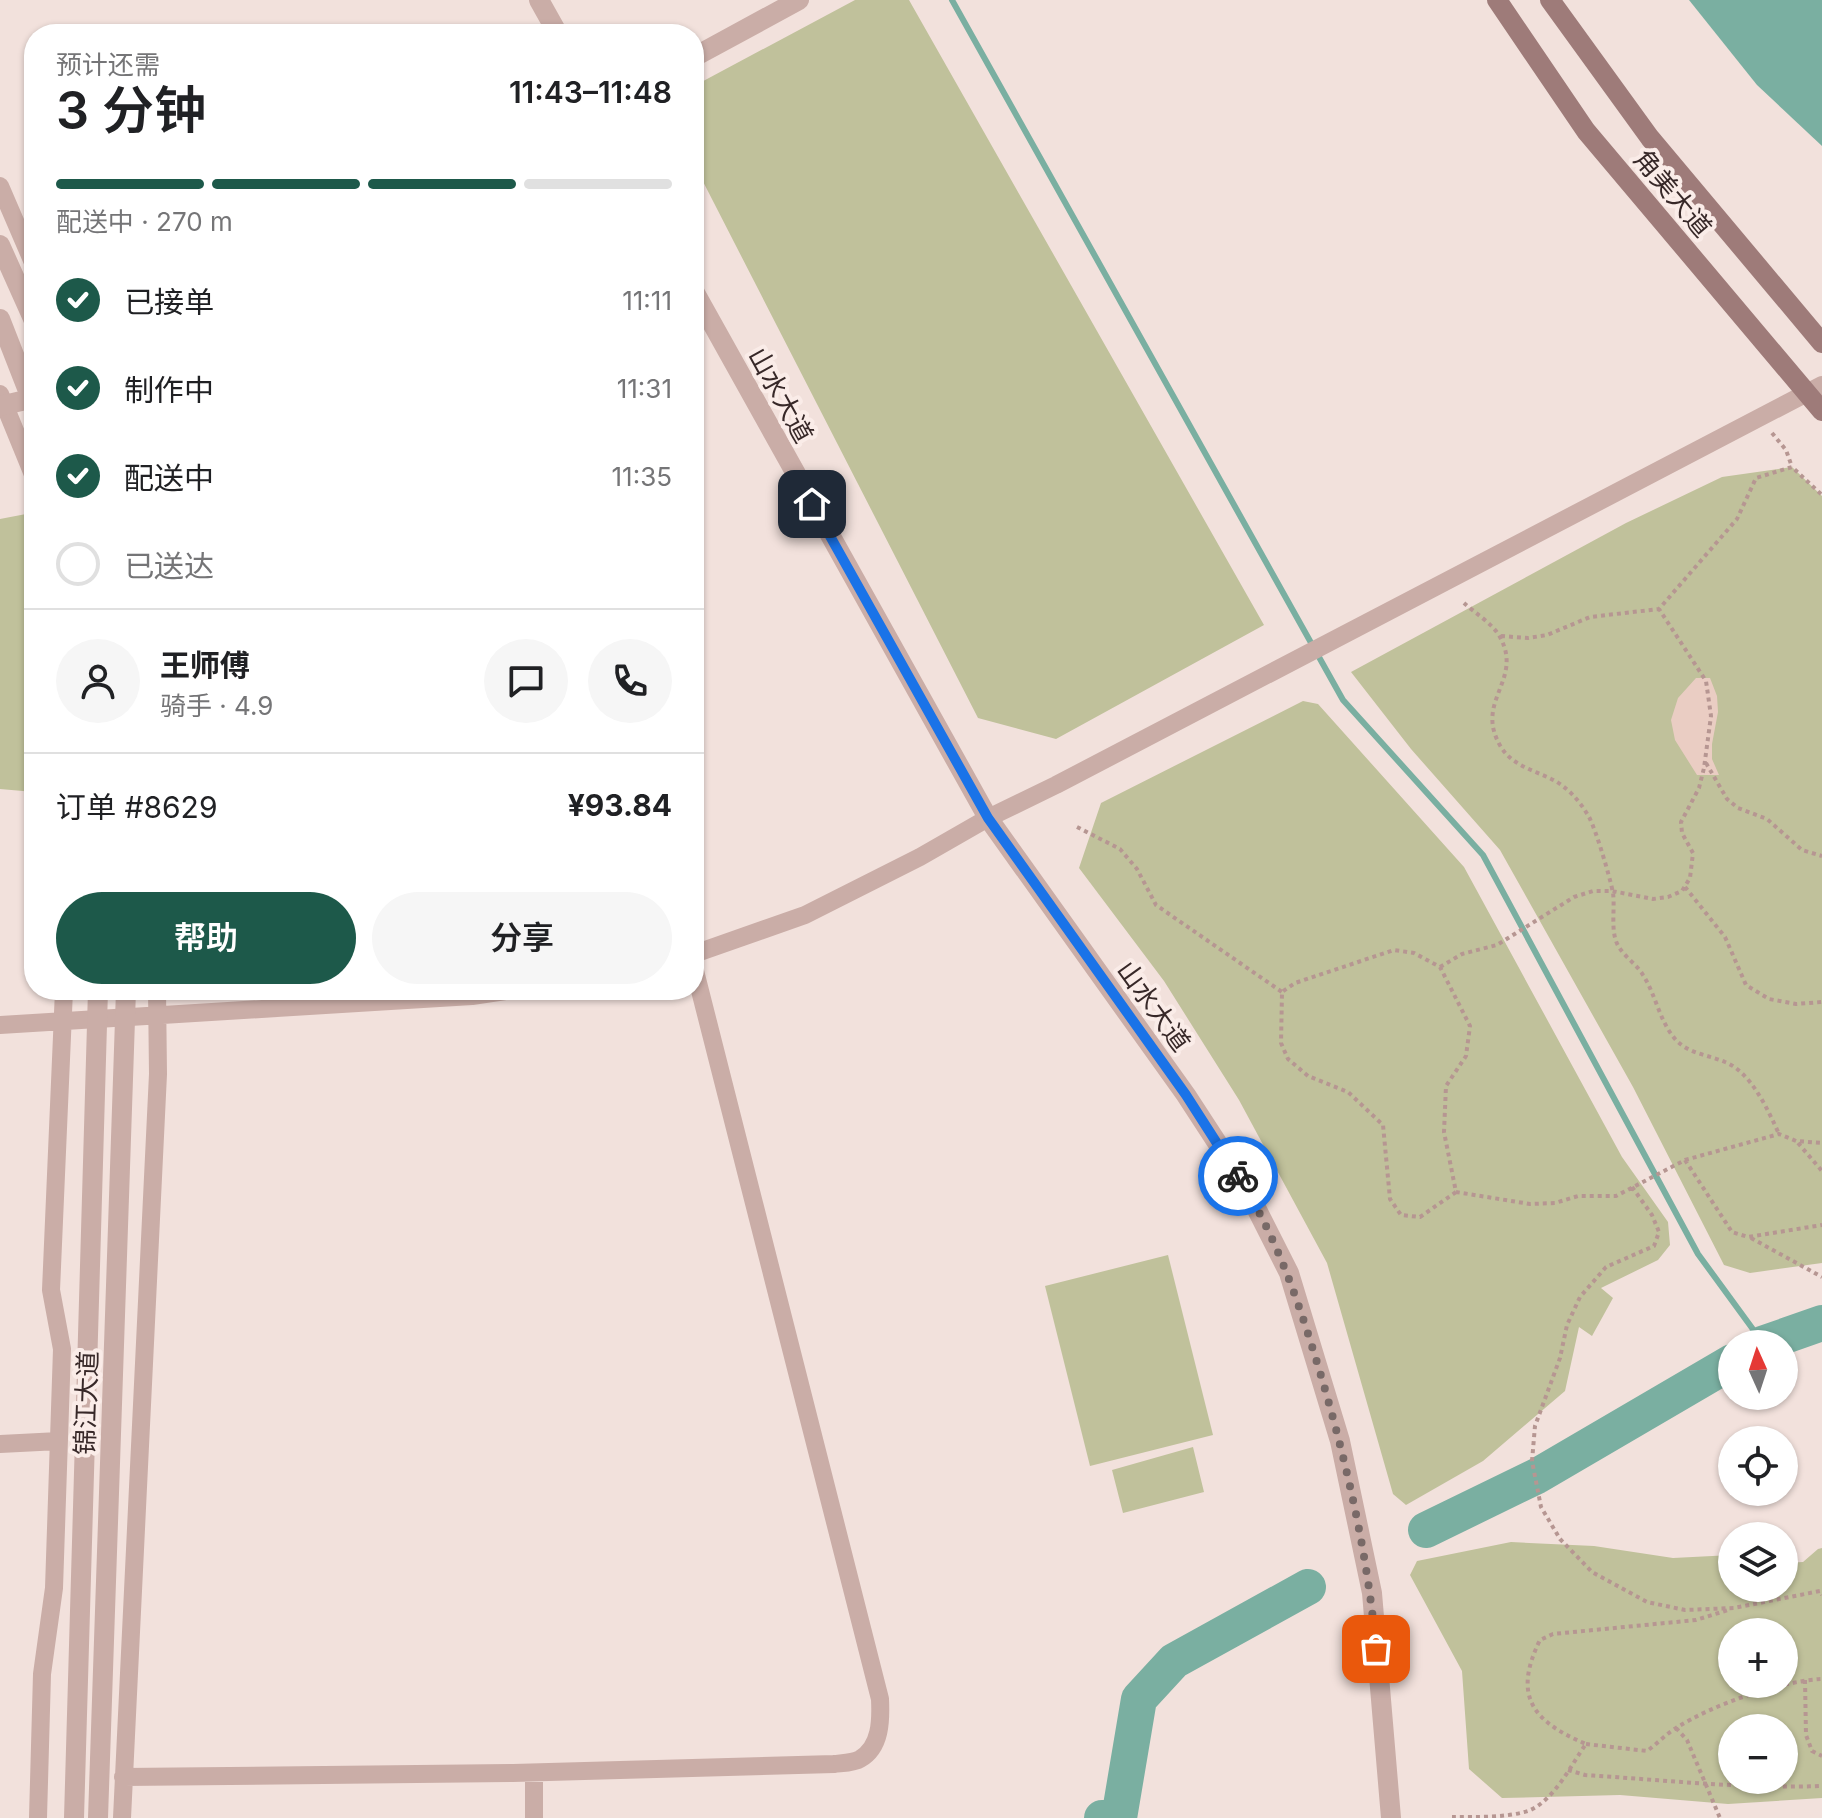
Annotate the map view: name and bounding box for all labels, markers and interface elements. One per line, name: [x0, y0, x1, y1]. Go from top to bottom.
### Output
text: 预计还需: [56, 49, 160, 80]
text: 11:43–11:48: [509, 74, 672, 110]
text: 3 分钟: [56, 79, 206, 142]
street label: 角美大道: [1628, 143, 1718, 243]
text: 配送中 · 270 m: [56, 206, 233, 237]
icon: check: [56, 278, 100, 322]
text: 已接单: [124, 284, 214, 320]
text: 11:11: [622, 285, 672, 316]
street label: 山水大道: [742, 342, 820, 448]
icon: check: [56, 366, 100, 410]
text: 制作中: [124, 372, 214, 408]
text: 11:31: [617, 373, 672, 404]
icon: check: [56, 454, 100, 498]
text: 配送中: [124, 460, 214, 496]
text: 11:35: [611, 461, 672, 492]
pin: [778, 470, 846, 538]
icon: home: [790, 482, 834, 526]
text: 已送达: [124, 548, 214, 584]
button: person: [56, 639, 140, 723]
button: chat: [484, 639, 568, 723]
button: phone: [588, 639, 672, 723]
text: 王师傅: [160, 647, 250, 683]
text: 骑手 · 4.9: [160, 690, 273, 721]
text: ¥93.84: [568, 787, 672, 823]
text: 订单 #8629: [56, 789, 218, 825]
button: 帮助: [56, 892, 356, 984]
button: 分享: [372, 892, 672, 984]
street label: 山水大道: [1111, 955, 1197, 1057]
courier: [1198, 1136, 1278, 1216]
icon: bike: [1216, 1154, 1260, 1198]
north arrow: [1718, 1330, 1798, 1410]
map controls: [1718, 1330, 1798, 1794]
street label: 锦江大道: [69, 1350, 103, 1456]
button: locate: [1718, 1426, 1798, 1506]
button: layers: [1718, 1522, 1798, 1602]
pin: [1342, 1615, 1410, 1683]
button: +: [1718, 1618, 1798, 1698]
icon: bag: [1354, 1627, 1398, 1671]
button: −: [1718, 1714, 1798, 1794]

